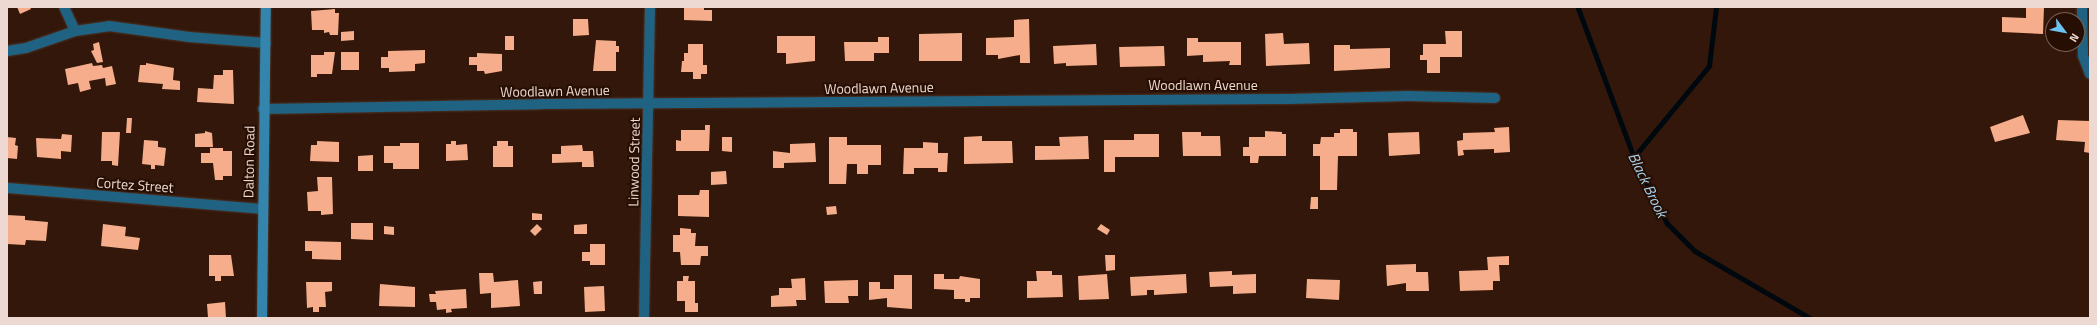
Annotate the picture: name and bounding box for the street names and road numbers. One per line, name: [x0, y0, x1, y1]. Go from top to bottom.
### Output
street label: Woodlawn Avenue: [1148, 77, 1258, 93]
street label: Woodlawn Avenue: [824, 79, 934, 97]
street label: Woodlawn Avenue: [500, 82, 610, 100]
street label: Linwood Street: [625, 117, 643, 207]
street label: Dalton Road: [240, 126, 258, 198]
street label: Cortez Street: [96, 174, 174, 196]

